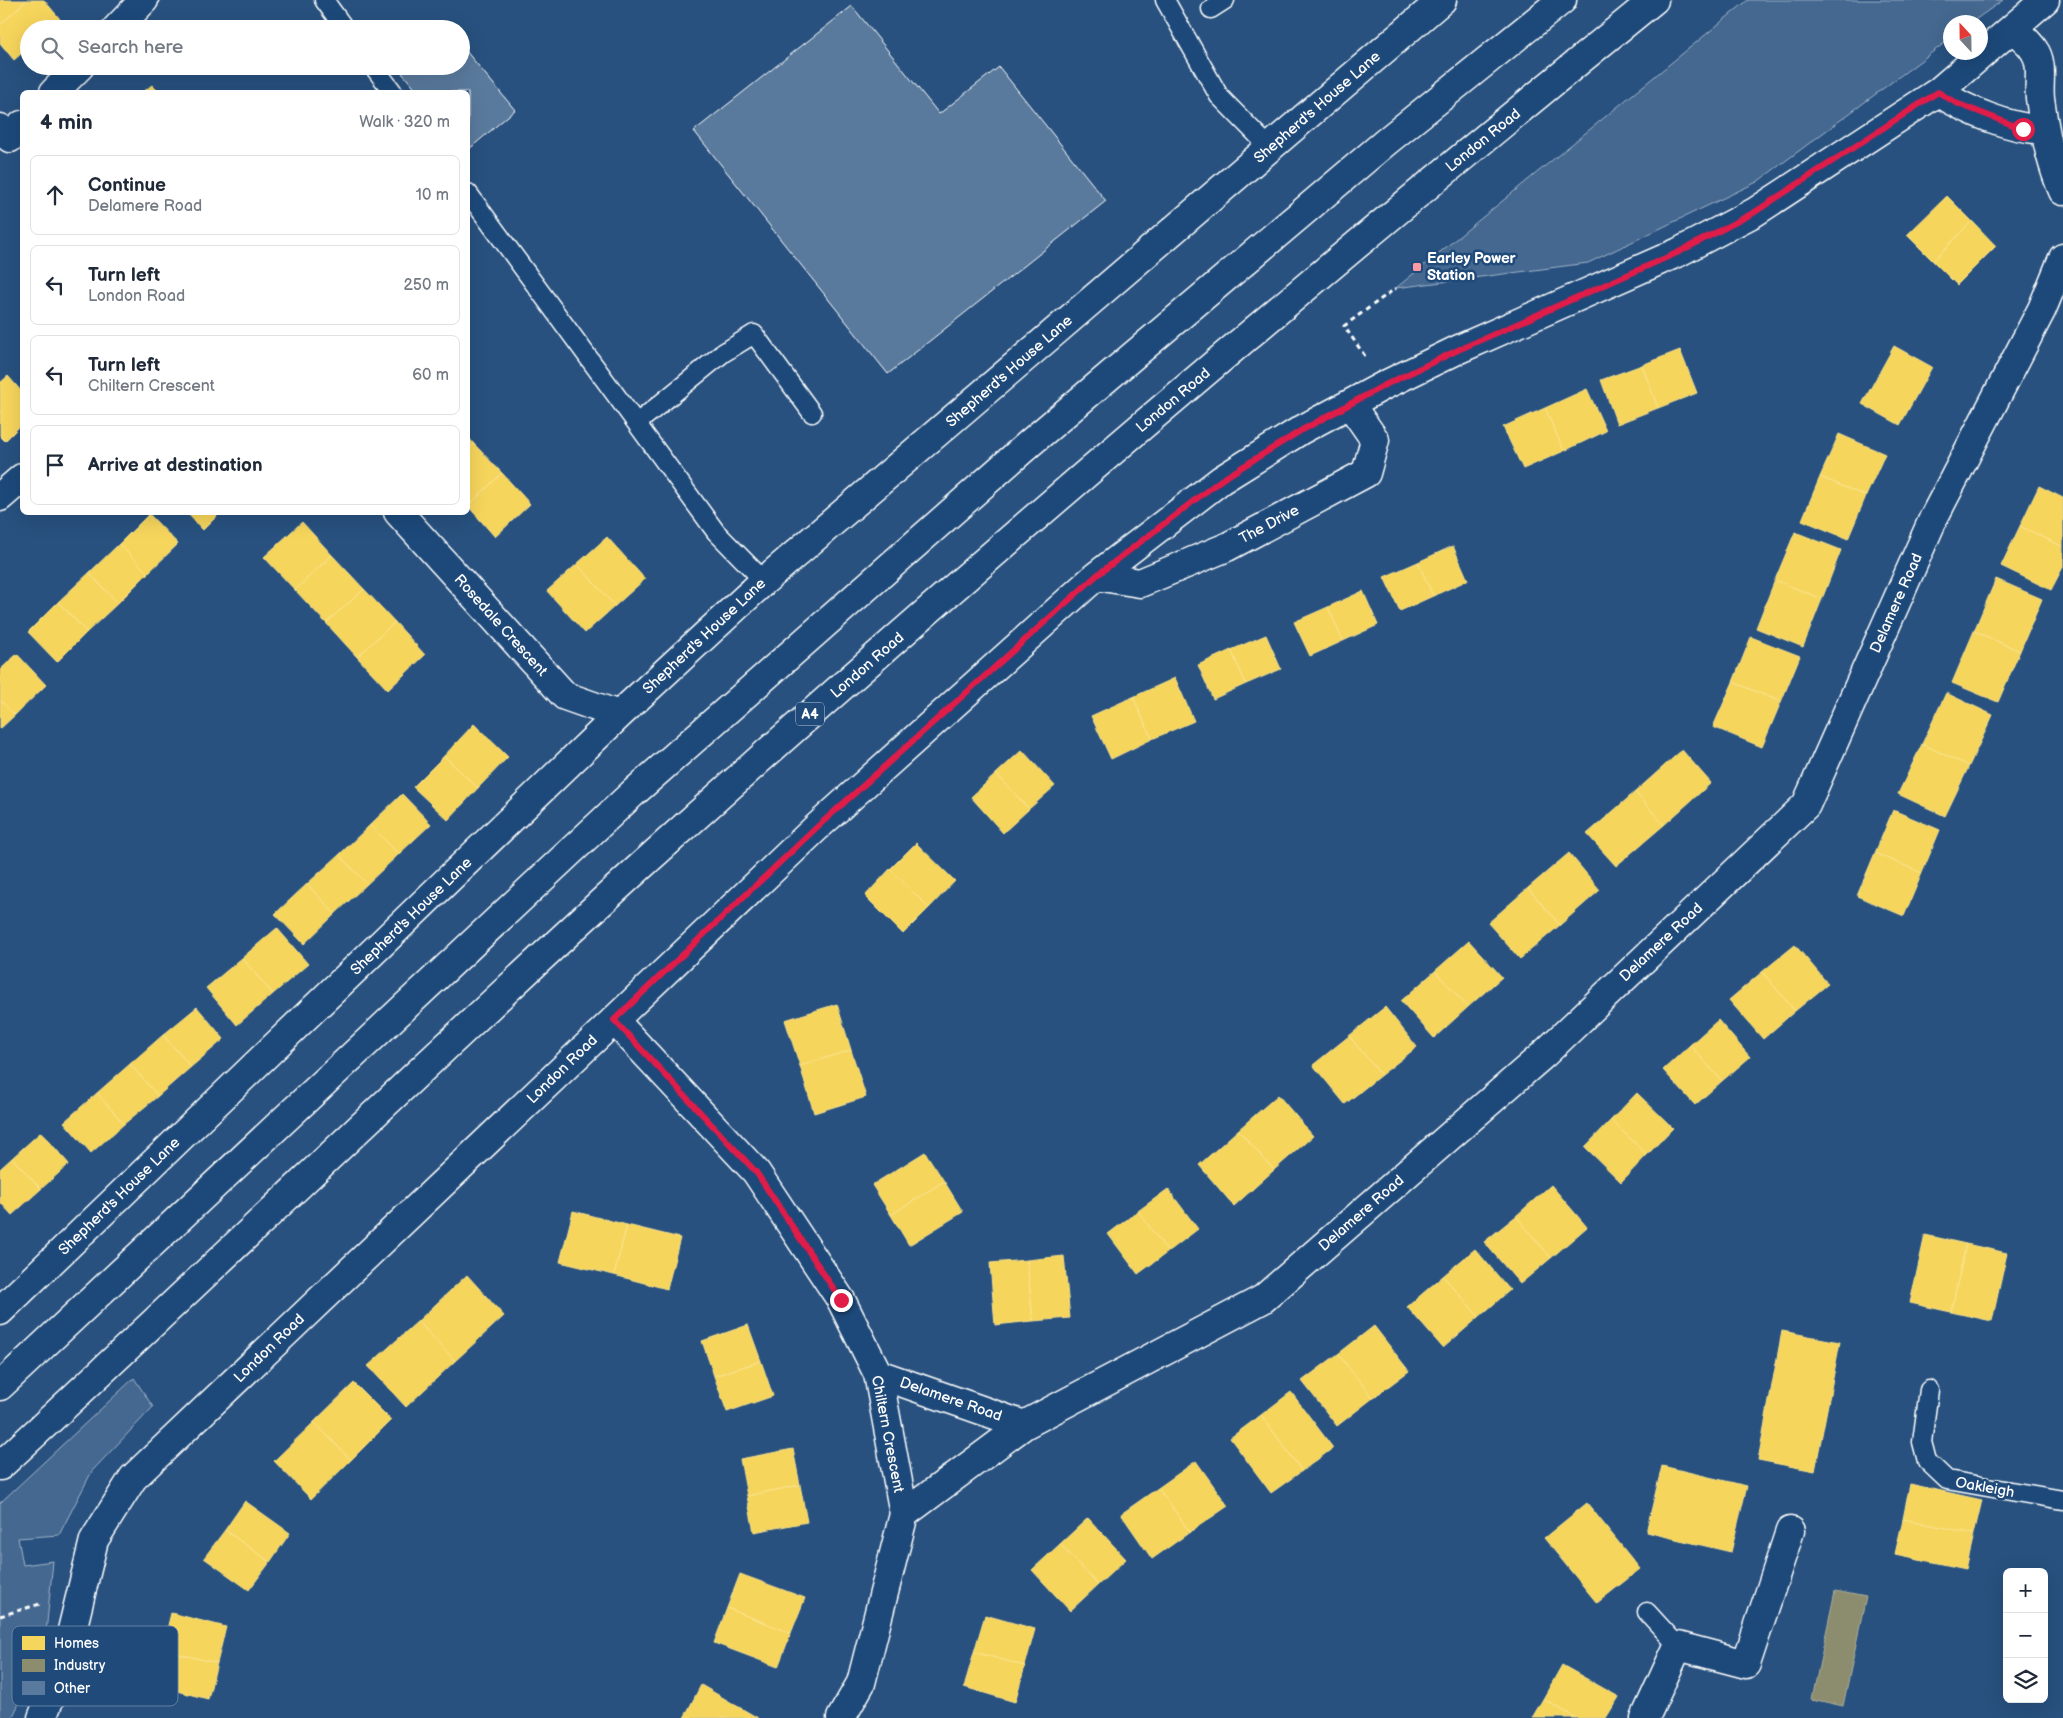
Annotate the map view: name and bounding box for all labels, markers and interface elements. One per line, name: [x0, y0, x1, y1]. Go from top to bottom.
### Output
north arrow: [1943, 15, 1988, 60]
search box: [20, 20, 470, 75]
icon: search: [38, 34, 66, 62]
text: Search here: [78, 36, 183, 59]
street label: Shepherd's House Lane: [1250, 47, 1385, 168]
street label: London Road: [1442, 104, 1525, 176]
text: 4 min: [40, 110, 93, 135]
text: Walk · 320 m: [359, 113, 450, 132]
route start: [2012, 118, 2035, 141]
text: Continue: [88, 174, 166, 197]
icon: ahead: [41, 181, 69, 209]
text: 10 m: [416, 186, 449, 205]
text: Delamere Road: [88, 197, 202, 216]
place label: Earley Power Station: [1427, 249, 1517, 285]
marker: Earley Power Station: [1411, 261, 1423, 273]
text: Turn left: [88, 264, 160, 287]
icon: left: [41, 271, 69, 299]
text: 250 m: [403, 276, 449, 295]
text: London Road: [88, 287, 185, 306]
street label: Shepherd's House Lane: [942, 311, 1077, 432]
text: Turn left: [88, 354, 160, 377]
icon: left: [41, 361, 69, 389]
street label: London Road: [1132, 364, 1214, 437]
text: 60 m: [412, 366, 449, 385]
text: Chiltern Crescent: [88, 377, 215, 396]
icon: arrive: [41, 451, 69, 479]
text: Arrive at destination: [88, 454, 263, 477]
street label: The Drive: [1236, 501, 1303, 548]
street label: Delamere Road: [1866, 550, 1927, 656]
street label: Rosedale Crescent: [450, 570, 552, 681]
street label: Shepherd's House Lane: [639, 574, 770, 698]
street label: London Road: [827, 628, 908, 702]
road number: A4: [796, 702, 824, 726]
street label: Shepherd's House Lane: [347, 853, 476, 979]
street label: Delamere Road: [1616, 899, 1707, 986]
street label: London Road: [523, 1031, 602, 1108]
street label: Shepherd's House Lane: [55, 1133, 184, 1259]
street label: Delamere Road: [1315, 1171, 1408, 1256]
route end: [830, 1289, 853, 1312]
street label: London Road: [230, 1310, 309, 1387]
street label: Delamere Road: [897, 1373, 1005, 1426]
street label: Chiltern Crescent: [867, 1374, 908, 1495]
street label: Oakleigh: [1954, 1473, 2016, 1502]
map controls: [2003, 1568, 2048, 1703]
button: +: [2003, 1568, 2048, 1613]
button: −: [2003, 1613, 2048, 1658]
legend: [12, 1626, 178, 1706]
text: Homes: [54, 1635, 99, 1652]
text: Industry: [54, 1657, 106, 1674]
button: layers: [2003, 1658, 2048, 1703]
text: Other: [54, 1680, 91, 1697]

